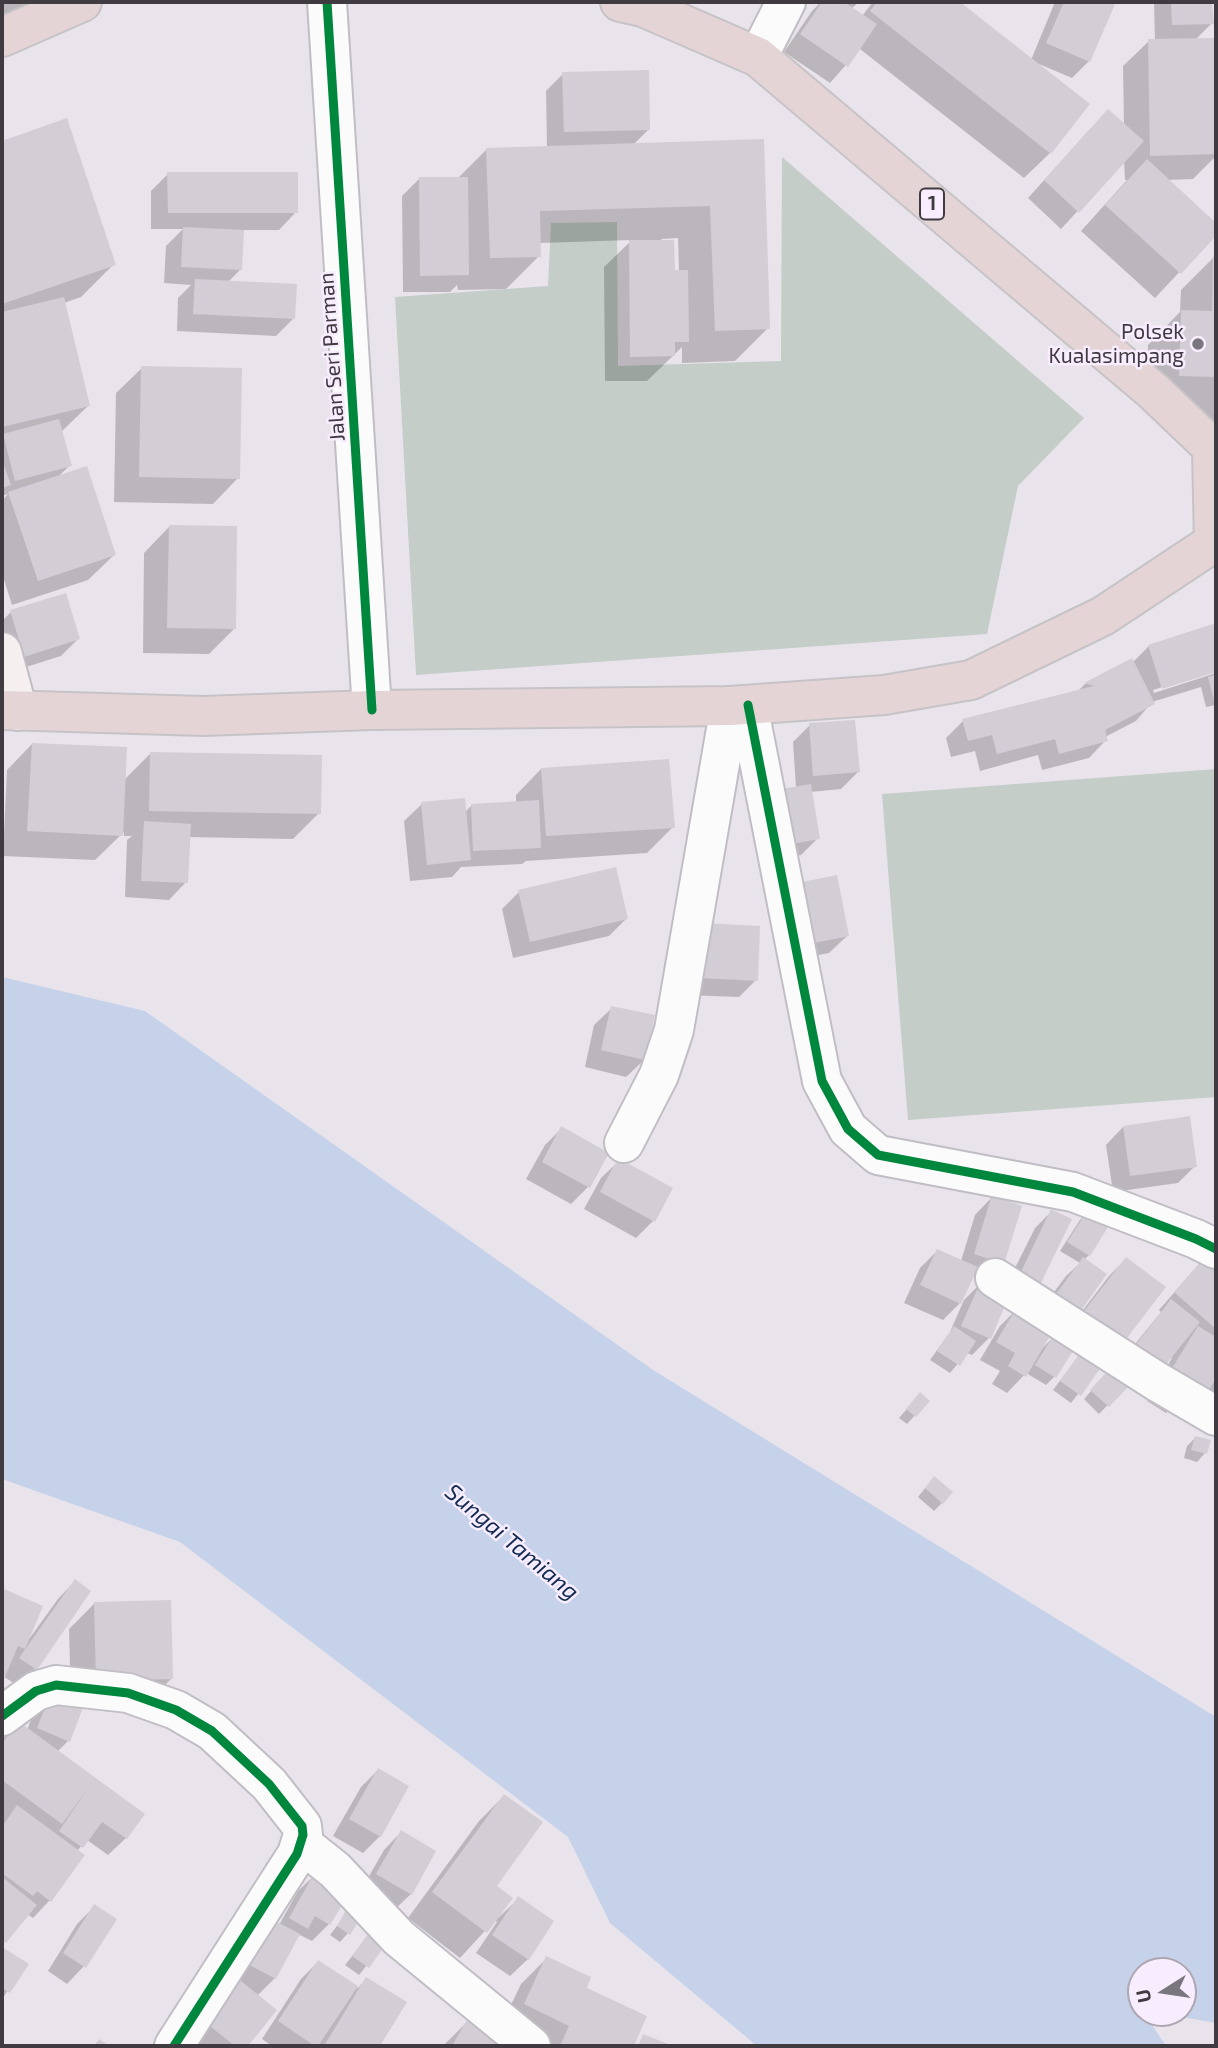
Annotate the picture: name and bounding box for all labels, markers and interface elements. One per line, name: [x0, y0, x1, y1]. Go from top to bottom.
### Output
road number: 1: [920, 188, 944, 220]
street label: Jalan Seri Parman: [314, 272, 350, 442]
place label: Polsek Kualasimpang: [1049, 319, 1184, 369]
marker: Polsek Kualasimpang: [1190, 336, 1206, 352]
water label: Sungai Tamiang: [440, 1478, 584, 1606]
north arrow: [1127, 1957, 1197, 2027]
text: U: [1130, 1987, 1156, 2005]

